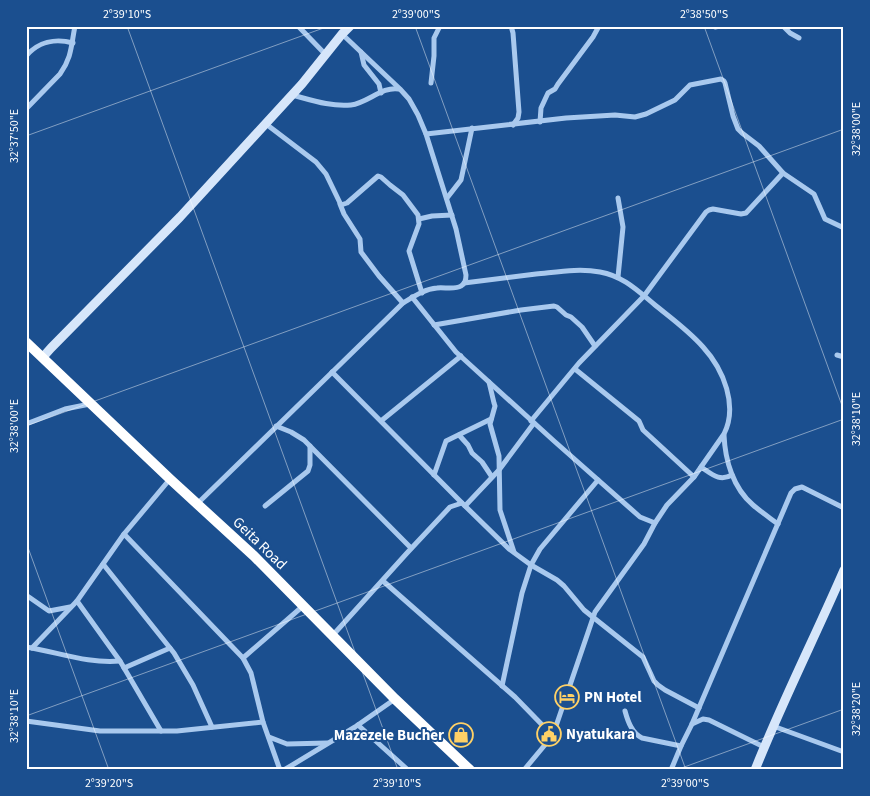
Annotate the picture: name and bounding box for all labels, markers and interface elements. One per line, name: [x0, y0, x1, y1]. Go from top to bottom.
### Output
text: 2°39'10"S: [103, 6, 151, 23]
text: 2°39'00"S: [392, 6, 440, 23]
text: 2°38'50"S: [680, 6, 728, 23]
text: 32°38'00"E: [848, 102, 865, 156]
text: 32°37'50"E: [6, 109, 23, 163]
text: 32°38'10"E: [848, 392, 865, 446]
text: 32°38'00"E: [6, 399, 23, 453]
street label: Geita Road: [228, 512, 291, 574]
text: 32°38'20"E: [848, 682, 865, 736]
hotel icon: PN Hotel: [554, 684, 580, 710]
place label: PN Hotel: [584, 687, 642, 708]
text: 32°38'10"E: [6, 689, 23, 743]
public building icon: Nyatukara: [536, 721, 562, 747]
shop icon: Mazezele Bucher: [448, 722, 474, 748]
place label: Nyatukara: [566, 724, 635, 745]
place label: Mazezele Bucher: [334, 725, 444, 746]
text: 2°39'20"S: [85, 775, 133, 792]
text: 2°39'10"S: [373, 775, 421, 792]
text: 2°39'00"S: [661, 775, 709, 792]

